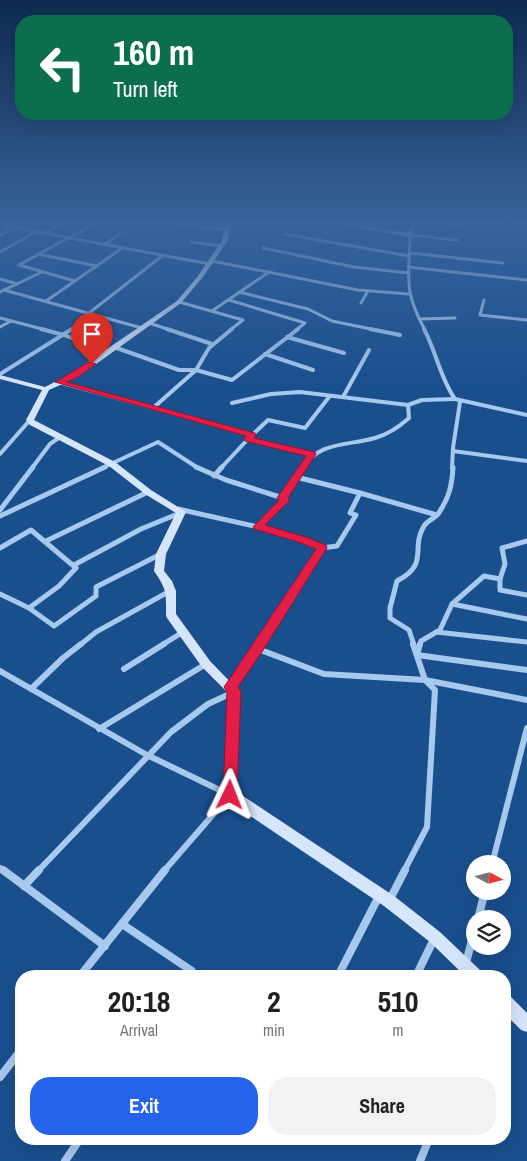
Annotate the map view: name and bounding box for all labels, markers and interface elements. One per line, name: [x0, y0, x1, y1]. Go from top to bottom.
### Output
text: 160 m: [113, 29, 194, 76]
icon: left: [30, 35, 95, 100]
text: Turn left: [113, 74, 178, 104]
pin: [71, 313, 113, 364]
icon: arrive: [78, 320, 106, 348]
position arrow: [203, 768, 255, 820]
north arrow: [466, 855, 511, 900]
map controls: [466, 855, 511, 955]
button: layers: [466, 910, 511, 955]
text: 20:18: [108, 981, 170, 1021]
text: 2: [267, 981, 281, 1021]
text: 510: [377, 981, 418, 1021]
text: Arrival: [120, 1019, 158, 1041]
text: min: [263, 1019, 285, 1041]
text: m: [392, 1019, 403, 1041]
button: Exit: [30, 1077, 258, 1135]
button: Share: [268, 1077, 496, 1135]

